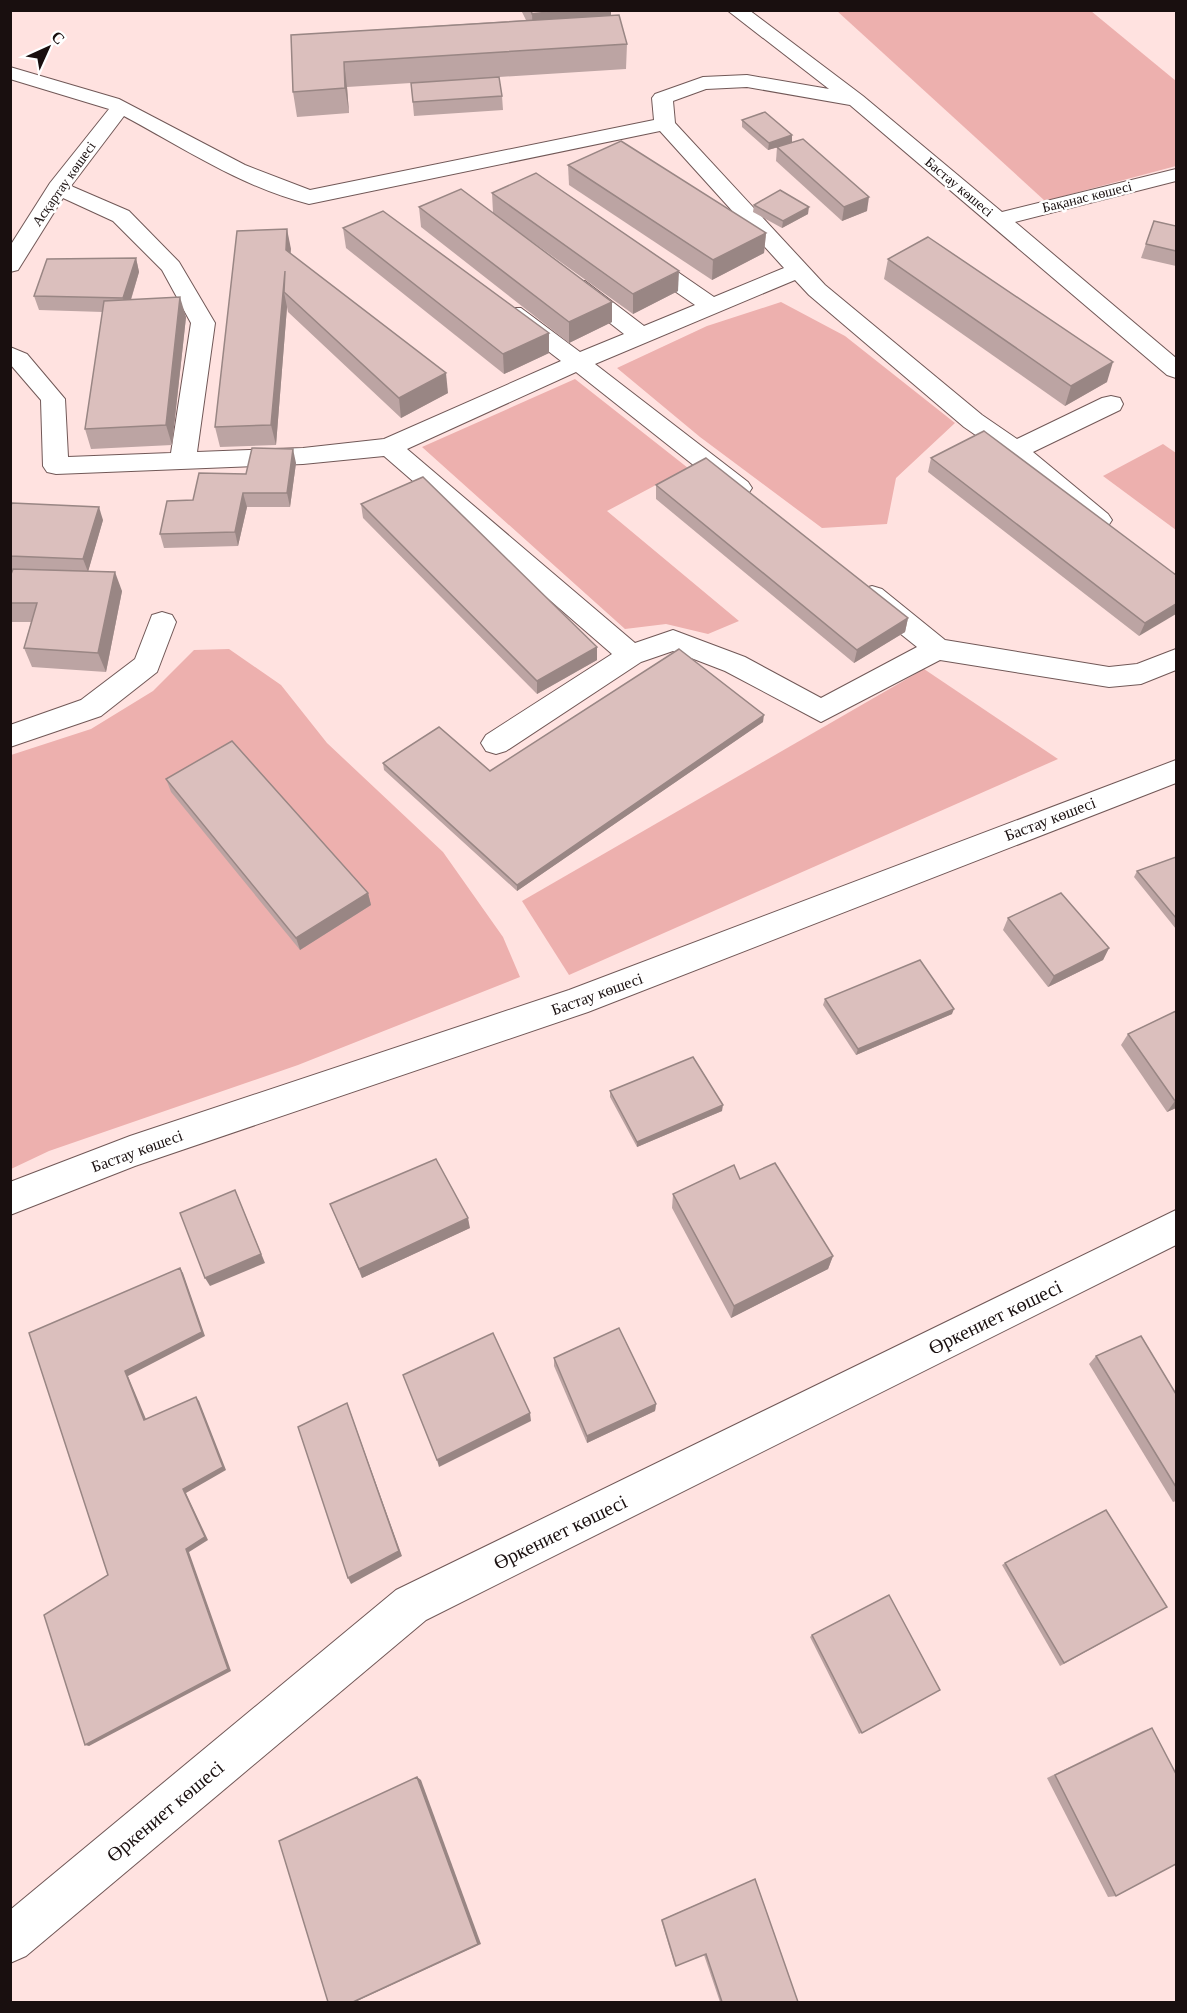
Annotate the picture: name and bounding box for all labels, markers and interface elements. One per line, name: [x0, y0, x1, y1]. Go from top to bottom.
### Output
north arrow: [18, 18, 78, 78]
text: С: [48, 28, 68, 48]
street label: Асқартау көшесі: [29, 139, 99, 229]
street label: Бастау көшесі: [922, 154, 996, 220]
street label: Бақанас көшесі: [1041, 179, 1134, 215]
street label: Бастау көшесі: [1002, 794, 1099, 845]
street label: Бастау көшесі: [549, 969, 646, 1019]
street label: Бастау көшесі: [89, 1126, 186, 1176]
street label: Өркениет көшесі: [925, 1275, 1066, 1360]
street label: Өркениет көшесі: [490, 1490, 631, 1575]
street label: Өркениет көшесі: [102, 1756, 229, 1867]

